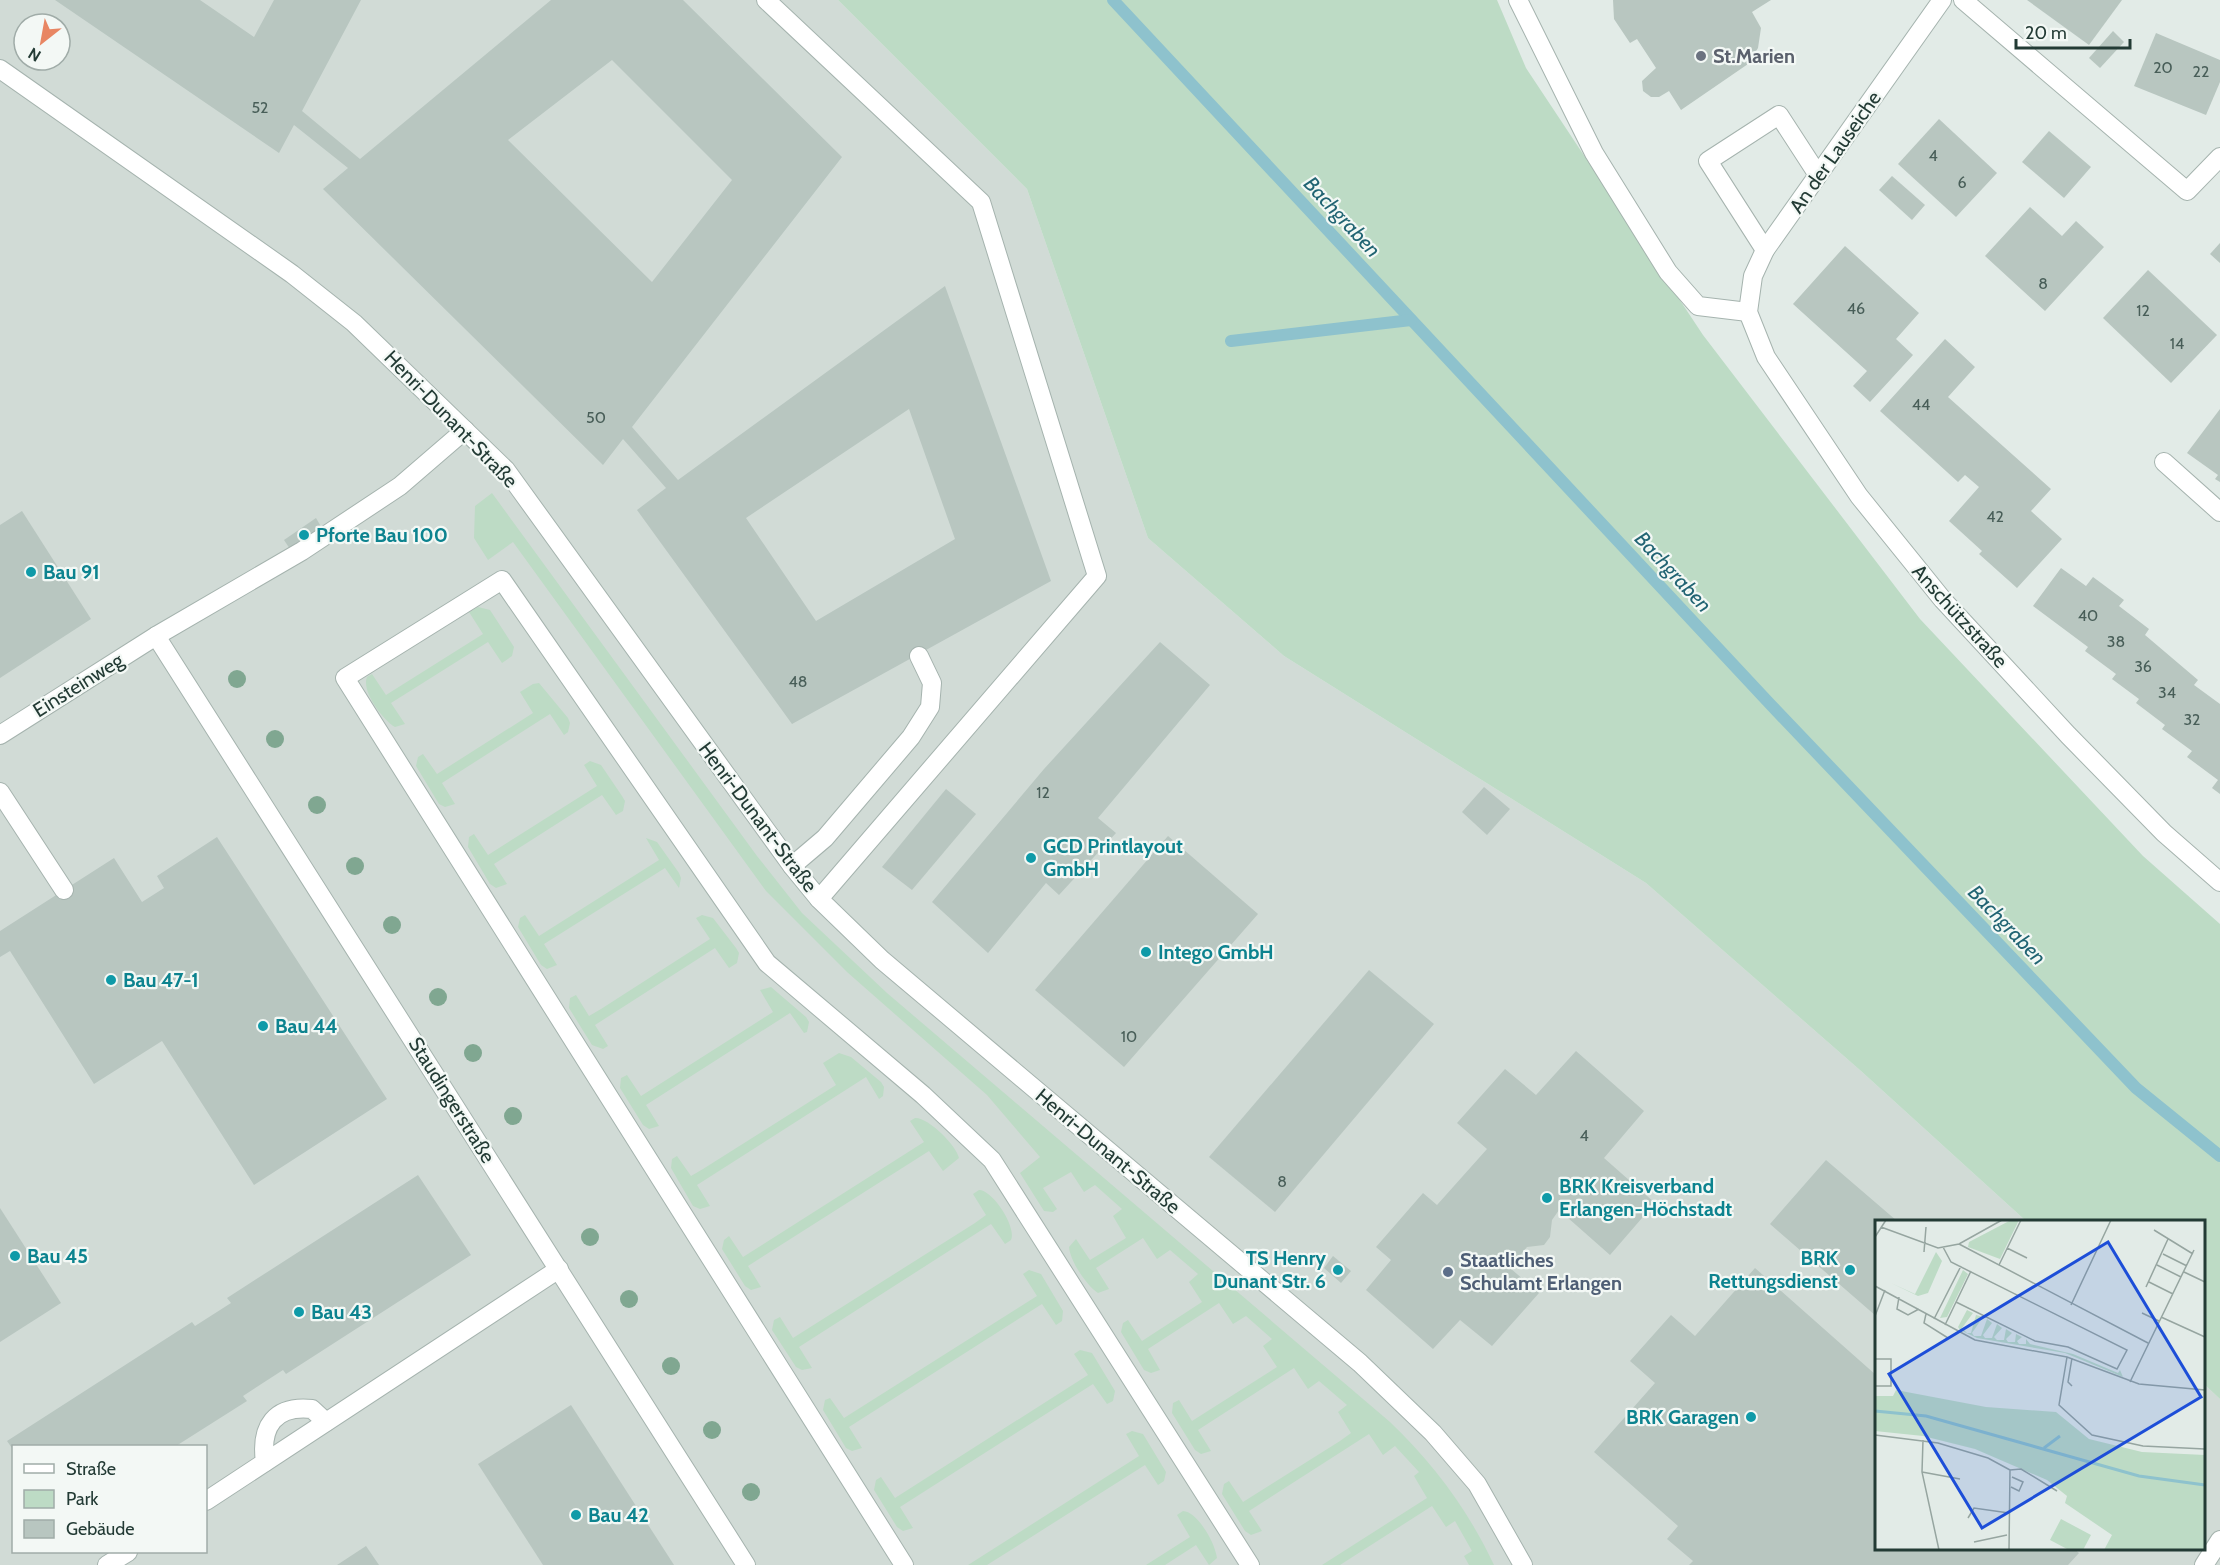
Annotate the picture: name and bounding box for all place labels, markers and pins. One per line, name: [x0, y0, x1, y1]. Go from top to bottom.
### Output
place label: St.Marien: [1713, 44, 1795, 68]
marker: St.Marien: [1694, 49, 1708, 63]
place label: Pforte Bau 100: [316, 523, 448, 547]
marker: Pforte Bau 100: [297, 528, 311, 542]
place label: Bau 91: [43, 560, 100, 584]
marker: Bau 91: [24, 565, 38, 579]
place label: GCD Printlayout GmbH: [1043, 834, 1183, 881]
marker: GCD Printlayout GmbH: [1024, 851, 1038, 865]
place label: Intego GmbH: [1158, 940, 1274, 964]
marker: Intego GmbH: [1139, 945, 1153, 959]
place label: Bau 47-1: [123, 968, 199, 992]
marker: Bau 47-1: [104, 973, 118, 987]
place label: Bau 44: [275, 1014, 338, 1038]
marker: Bau 44: [256, 1019, 270, 1033]
place label: BRK Kreisverband Erlangen-Höchstadt: [1559, 1174, 1732, 1221]
marker: BRK Kreisverband Erlangen-Höchstadt: [1540, 1191, 1554, 1205]
place label: Bau 45: [27, 1244, 88, 1268]
place label: TS Henry Dunant Str. 6: [1213, 1246, 1326, 1293]
place label: BRK Rettungsdienst: [1708, 1246, 1838, 1293]
place label: Staatliches Schulamt Erlangen: [1460, 1248, 1622, 1295]
marker: Bau 45: [8, 1249, 22, 1263]
marker: TS Henry Dunant Str. 6: [1331, 1263, 1345, 1277]
marker: BRK Rettungsdienst: [1843, 1263, 1857, 1277]
marker: Staatliches Schulamt Erlangen: [1441, 1265, 1455, 1279]
place label: Bau 43: [311, 1300, 372, 1324]
marker: Bau 43: [292, 1305, 306, 1319]
place label: BRK Garagen: [1626, 1405, 1739, 1429]
marker: BRK Garagen: [1744, 1410, 1758, 1424]
place label: Bau 42: [588, 1503, 649, 1527]
marker: Bau 42: [569, 1508, 583, 1522]

